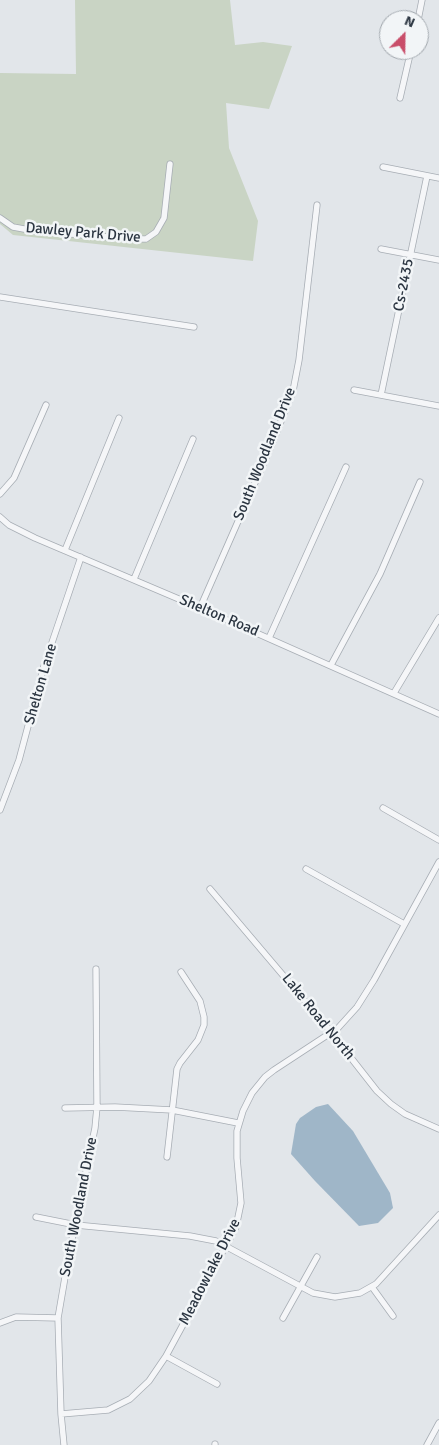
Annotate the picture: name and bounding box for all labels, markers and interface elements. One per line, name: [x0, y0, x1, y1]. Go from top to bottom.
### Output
north arrow: [379, 10, 429, 60]
text: N: [402, 12, 417, 31]
street label: Dawley Park Drive: [25, 219, 141, 247]
street label: Cs-2435: [390, 257, 418, 313]
street label: South Woodland Drive: [230, 385, 300, 523]
street label: Shelton Road: [177, 591, 261, 641]
street label: Shelton Lane: [21, 641, 61, 727]
street label: Lake Road North: [278, 970, 358, 1064]
street label: South Woodland Drive: [57, 1136, 101, 1278]
street label: Meadowlake Drive: [175, 1216, 245, 1328]

